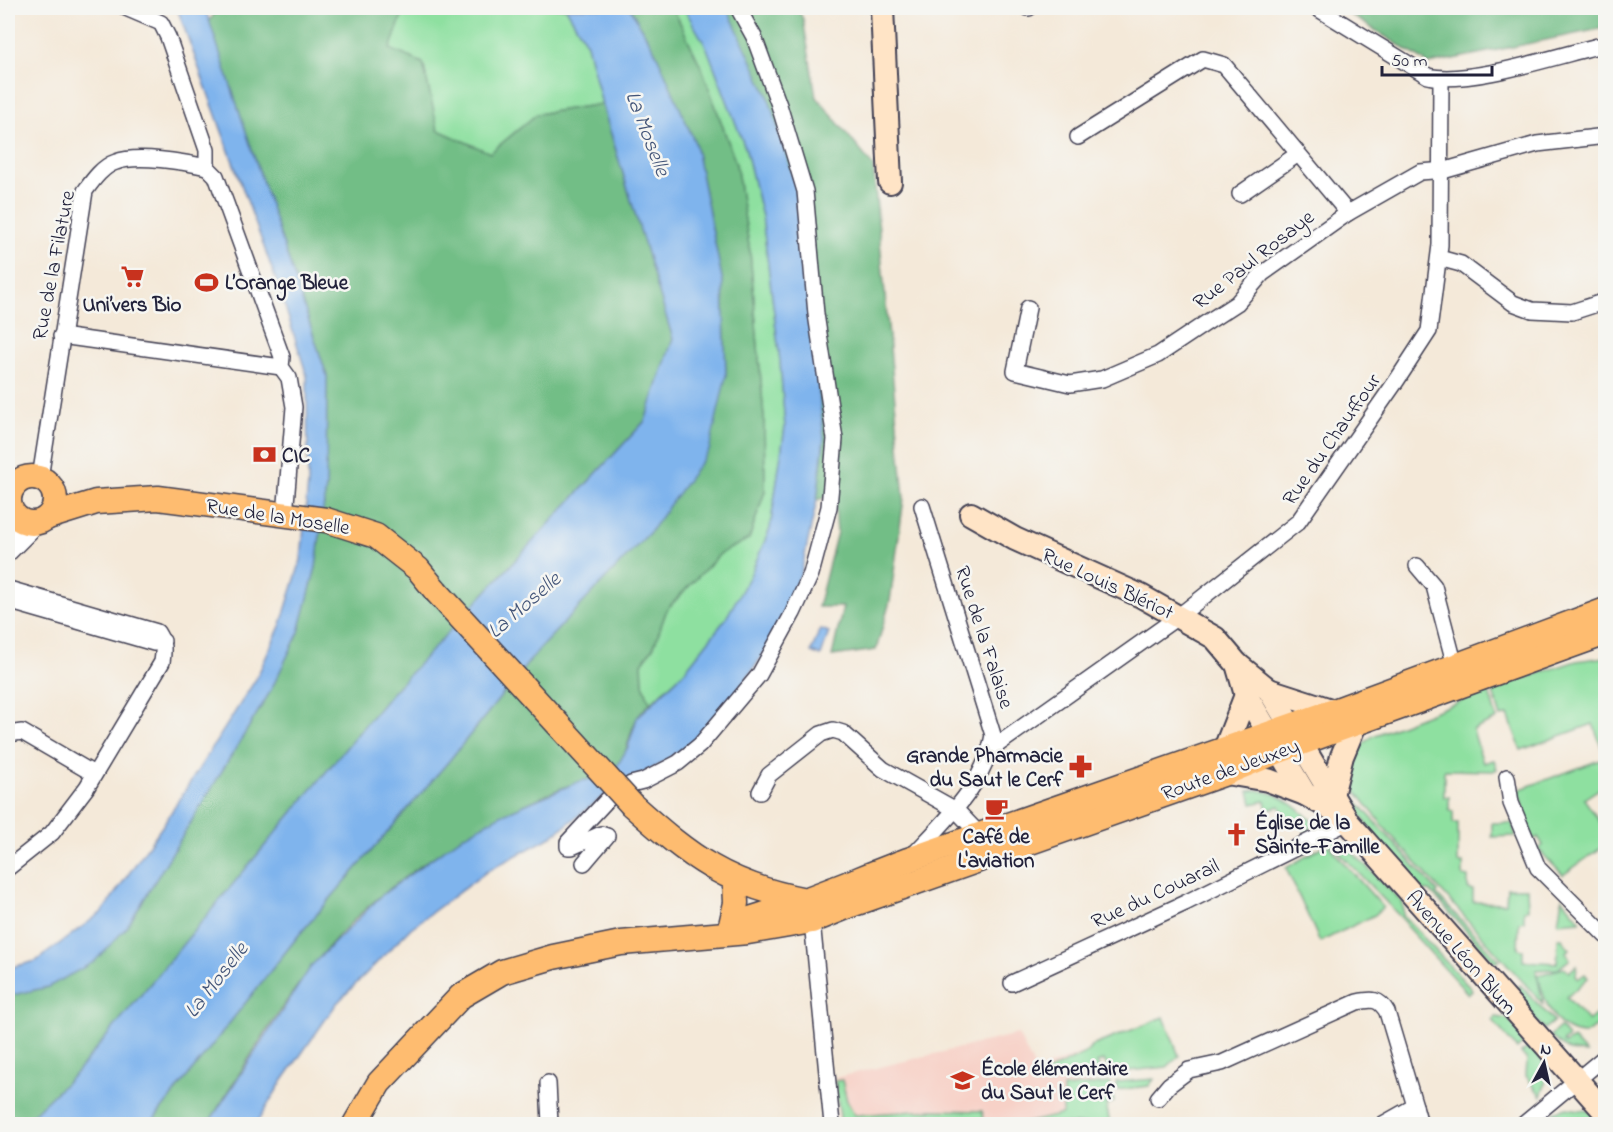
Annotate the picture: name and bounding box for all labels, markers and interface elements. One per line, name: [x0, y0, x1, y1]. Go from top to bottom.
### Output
scale bar: [1382, 39, 1492, 77]
text: 50 m: [1391, 49, 1428, 75]
water label: La Moselle: [615, 87, 677, 182]
street label: Rue de la Filature: [26, 187, 84, 343]
street label: Rue Paul Rosaye: [1187, 203, 1323, 319]
supermarket icon: Uni’vers Bio: [119, 263, 145, 289]
sports icon: L’Orange Bleue: [194, 269, 220, 295]
place label: L’Orange Bleue: [225, 269, 349, 301]
place label: Uni’vers Bio: [82, 291, 182, 321]
street label: Rue du Chauffour: [1276, 368, 1390, 512]
bank icon: CIC: [251, 442, 277, 468]
place label: CIC: [282, 442, 310, 472]
street label: Rue de la Moselle: [204, 492, 352, 544]
street label: Rue Louis Blériot: [1036, 541, 1178, 629]
street label: Rue de la Falaise: [946, 562, 1020, 713]
water label: La Moselle: [481, 564, 570, 647]
street label: Route de Jeuxey: [1158, 732, 1305, 812]
place label: Grande Pharmacie du Saut le Cerf: [906, 742, 1064, 796]
pharmacy icon: Grande Pharmacie du Saut le Cerf: [1068, 754, 1094, 780]
cafe icon: Café de L'aviation: [983, 795, 1009, 821]
place label: Église de la Sainte-Famille: [1255, 809, 1380, 863]
church icon: Église de la Sainte-Famille: [1224, 821, 1250, 847]
place label: Café de L'aviation: [958, 823, 1034, 877]
street label: Rue du Couarail: [1087, 852, 1225, 938]
street label: Avenue Léon Blum: [1398, 884, 1523, 1022]
water label: La Moselle: [177, 935, 258, 1026]
north arrow: [1514, 1033, 1574, 1093]
text: N: [1539, 1037, 1553, 1063]
place label: École élémentaire du Saut le Cerf: [981, 1055, 1129, 1109]
school or university icon: École élémentaire du Saut le Cerf: [950, 1067, 976, 1093]

